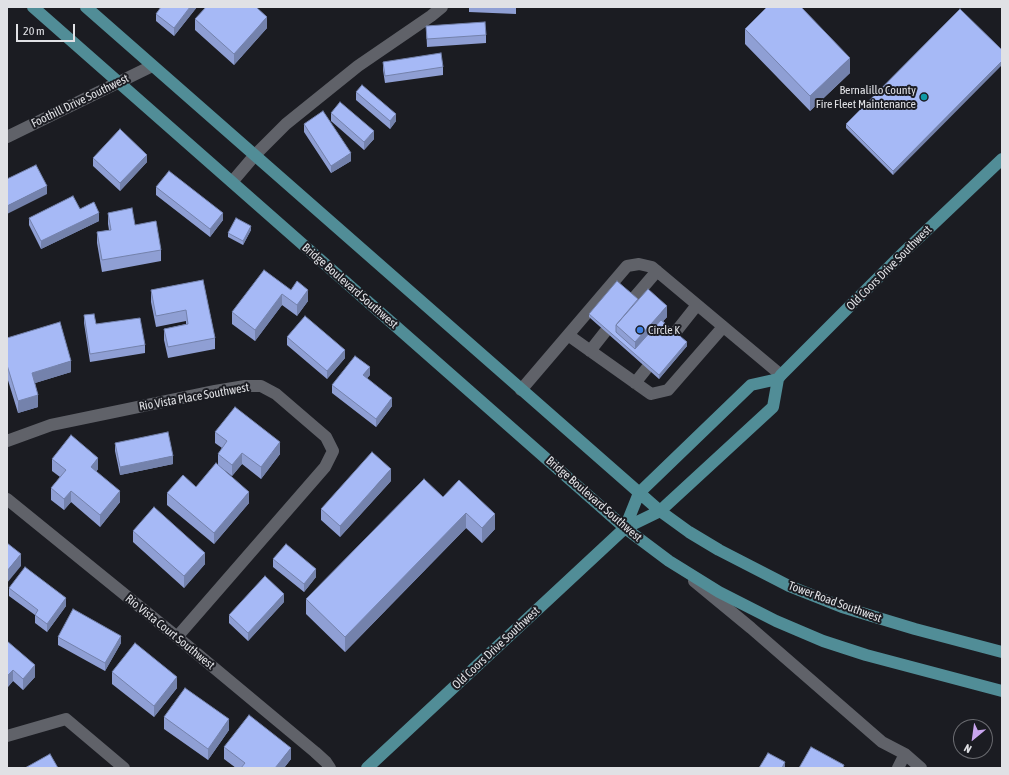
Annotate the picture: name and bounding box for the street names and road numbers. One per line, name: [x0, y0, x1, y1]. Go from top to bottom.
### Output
street label: Foothill Drive Southwest: [29, 71, 131, 131]
street label: Old Coors Drive Southwest: [843, 222, 935, 314]
street label: Bridge Boulevard Southwest: [299, 240, 401, 332]
street label: Rio Vista Place Southwest: [138, 380, 250, 414]
street label: Bridge Boulevard Southwest: [543, 453, 645, 545]
street label: Tower Road Southwest: [786, 578, 884, 626]
street label: Rio Vista Court Southwest: [122, 592, 218, 672]
street label: Old Coors Drive Southwest: [449, 604, 543, 692]

